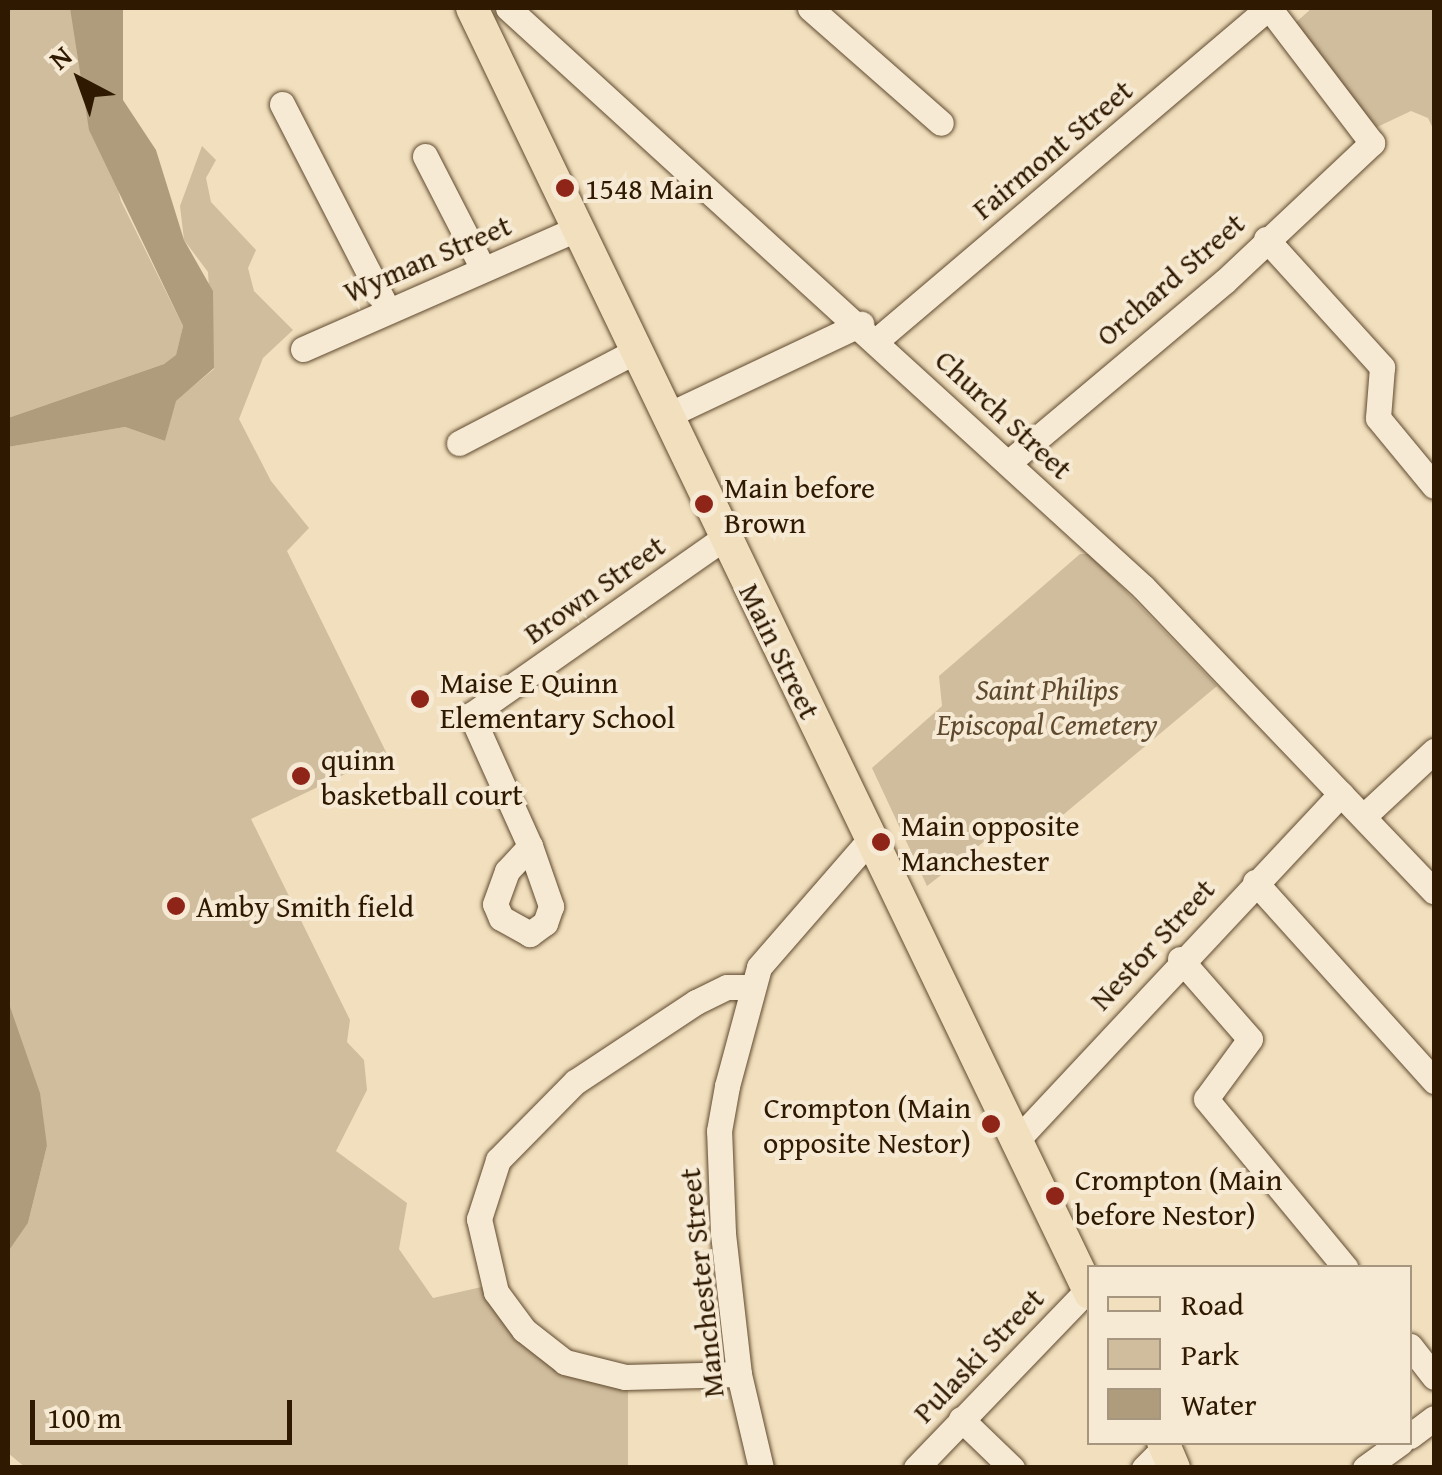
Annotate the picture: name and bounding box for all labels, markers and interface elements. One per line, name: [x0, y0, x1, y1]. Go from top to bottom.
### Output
north arrow: [30, 30, 130, 130]
text: N: [39, 35, 81, 79]
street label: Fairmont Street: [965, 72, 1139, 226]
place label: 1548 Main: [585, 170, 713, 206]
marker: 1548 Main: [554, 177, 576, 199]
street label: Orchard Street: [1089, 205, 1251, 353]
street label: Wyman Street: [338, 207, 516, 309]
street label: Church Street: [928, 342, 1080, 486]
place label: Main before Brown: [724, 469, 875, 540]
marker: Main before Brown: [693, 493, 715, 515]
street label: Brown Street: [516, 527, 672, 651]
street label: Main Street: [732, 577, 828, 725]
place label: Maise E Quinn Elementary School: [440, 664, 675, 734]
park label: Saint Philips Episcopal Cemetery: [936, 671, 1158, 742]
marker: Maise E Quinn Elementary School: [409, 688, 431, 710]
place label: quinn basketball court: [321, 741, 523, 812]
marker: quinn basketball court: [290, 765, 312, 787]
place label: Main opposite Manchester: [901, 807, 1080, 878]
marker: Main opposite Manchester: [870, 831, 892, 853]
street label: Nestor Street: [1082, 871, 1222, 1017]
place label: Amby Smith field: [196, 888, 414, 924]
marker: Amby Smith field: [165, 895, 187, 917]
place label: Crompton (Main opposite Nestor): [763, 1089, 971, 1160]
marker: Crompton (Main opposite Nestor): [980, 1113, 1002, 1135]
place label: Crompton (Main before Nestor): [1075, 1161, 1282, 1232]
street label: Manchester Street: [671, 1166, 731, 1400]
marker: Crompton (Main before Nestor): [1044, 1185, 1066, 1207]
legend: [1087, 1265, 1412, 1445]
street label: Pulaski Street: [905, 1280, 1051, 1430]
text: Road: [1181, 1282, 1244, 1326]
text: Park: [1181, 1332, 1239, 1376]
scale bar: [35, 1380, 298, 1442]
text: Water: [1181, 1382, 1257, 1426]
text: 100 m: [47, 1395, 121, 1439]

